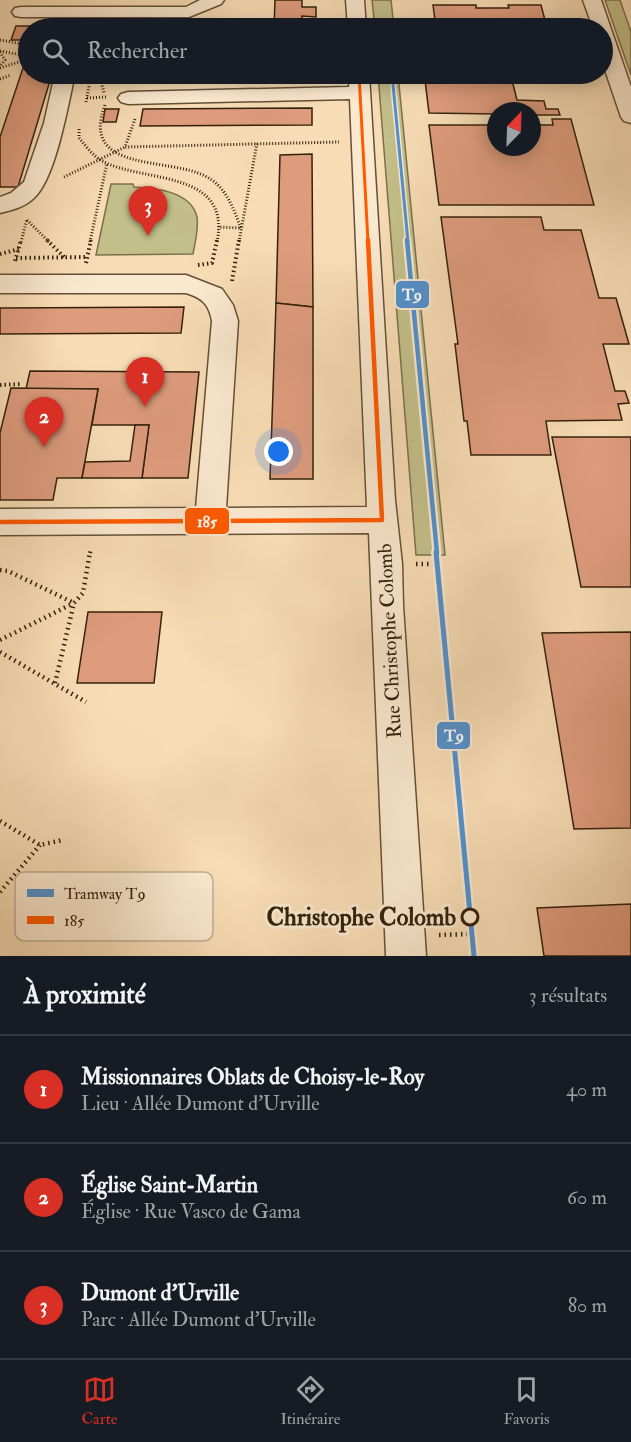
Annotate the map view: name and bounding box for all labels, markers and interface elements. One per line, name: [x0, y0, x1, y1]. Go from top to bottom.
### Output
search box: [18, 18, 613, 84]
icon: search: [39, 35, 72, 68]
text: Rechercher: [87, 37, 187, 65]
north arrow: [487, 102, 541, 156]
pin: 3: [128, 186, 168, 236]
line badge: T9: [395, 280, 430, 309]
text: T9: [401, 285, 422, 305]
pin: 1: [126, 358, 164, 407]
pin: 2: [24, 398, 63, 447]
your location: [264, 437, 293, 466]
line badge: 185: [184, 507, 230, 535]
text: 185: [197, 512, 218, 532]
street label: Rue Christophe Colomb: [372, 543, 408, 739]
line badge: T9: [436, 721, 471, 750]
text: T9: [443, 726, 464, 746]
legend: [15, 872, 213, 941]
text: Tramway T9: [64, 884, 146, 904]
place label: Christophe Colomb: [266, 902, 456, 933]
marker: Christophe Colomb: [461, 908, 479, 926]
text: 185: [64, 911, 84, 931]
text: À proximité: [24, 979, 146, 1011]
text: 3 résultats: [529, 983, 607, 1008]
text: Missionnaires Oblats de Choisy-le-Roy: [81, 1063, 424, 1091]
text: 1: [40, 1077, 47, 1102]
text: 40 m: [566, 1077, 607, 1102]
text: Lieu · Allée Dumont d'Urville: [81, 1091, 320, 1116]
text: Église Saint-Martin: [81, 1171, 258, 1199]
text: 2: [38, 1185, 49, 1210]
text: 60 m: [567, 1185, 607, 1210]
text: Église · Rue Vasco de Gama: [81, 1199, 301, 1224]
text: Dumont d'Urville: [81, 1279, 239, 1307]
text: 3: [40, 1293, 47, 1318]
text: 80 m: [568, 1293, 607, 1318]
text: Parc · Allée Dumont d'Urville: [81, 1307, 316, 1332]
tab: Carte: [81, 1373, 118, 1429]
tab: Itinéraire: [280, 1373, 340, 1429]
tab: Favoris: [503, 1373, 550, 1429]

